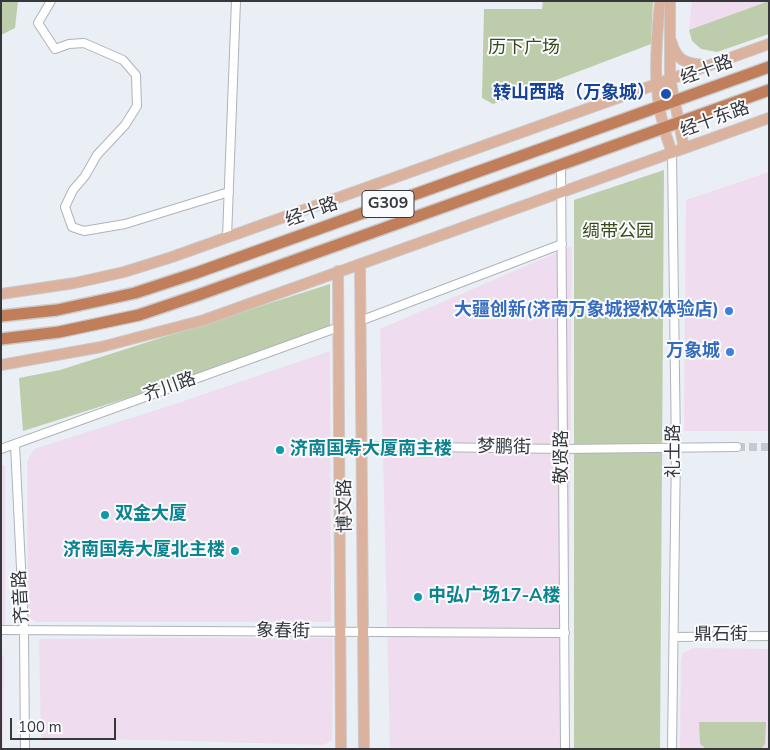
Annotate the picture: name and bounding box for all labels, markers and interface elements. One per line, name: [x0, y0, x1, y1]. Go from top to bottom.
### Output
park label: 历下广场: [488, 38, 560, 60]
street label: 经十路: [678, 52, 736, 90]
place label: 转山西路（万象城）: [493, 83, 655, 105]
marker: 转山西路（万象城）: [659, 87, 673, 101]
street label: 经十东路: [677, 98, 753, 142]
road number: G309: [362, 190, 414, 218]
street label: 经十路: [283, 194, 341, 232]
park label: 绸带公园: [582, 222, 654, 244]
place label: 大疆创新(济南万象城授权体验店): [454, 300, 719, 322]
marker: 大疆创新(济南万象城授权体验店): [723, 305, 735, 317]
place label: 万象城: [666, 341, 720, 363]
marker: 万象城: [724, 346, 736, 358]
street label: 齐川路: [141, 369, 199, 407]
street label: 礼士路: [664, 424, 686, 478]
street label: 敬贤路: [552, 430, 574, 484]
street label: 梦鹏街: [477, 437, 531, 459]
place label: 济南国寿大厦南主楼: [290, 439, 452, 461]
marker: 济南国寿大厦南主楼: [274, 444, 286, 456]
street label: 博文路: [335, 479, 357, 533]
place label: 双金大厦: [115, 504, 187, 526]
marker: 双金大厦: [99, 509, 111, 521]
place label: 济南国寿大厦北主楼: [63, 540, 225, 562]
marker: 济南国寿大厦北主楼: [229, 545, 241, 557]
street label: 齐音路: [10, 569, 34, 625]
place label: 中弘广场17-A楼: [428, 586, 560, 608]
marker: 中弘广场17-A楼: [412, 591, 424, 603]
street label: 象春街: [256, 621, 310, 643]
street label: 鼎石街: [694, 625, 748, 647]
scale bar: [12, 708, 119, 740]
text: 100 m: [18, 717, 62, 737]

